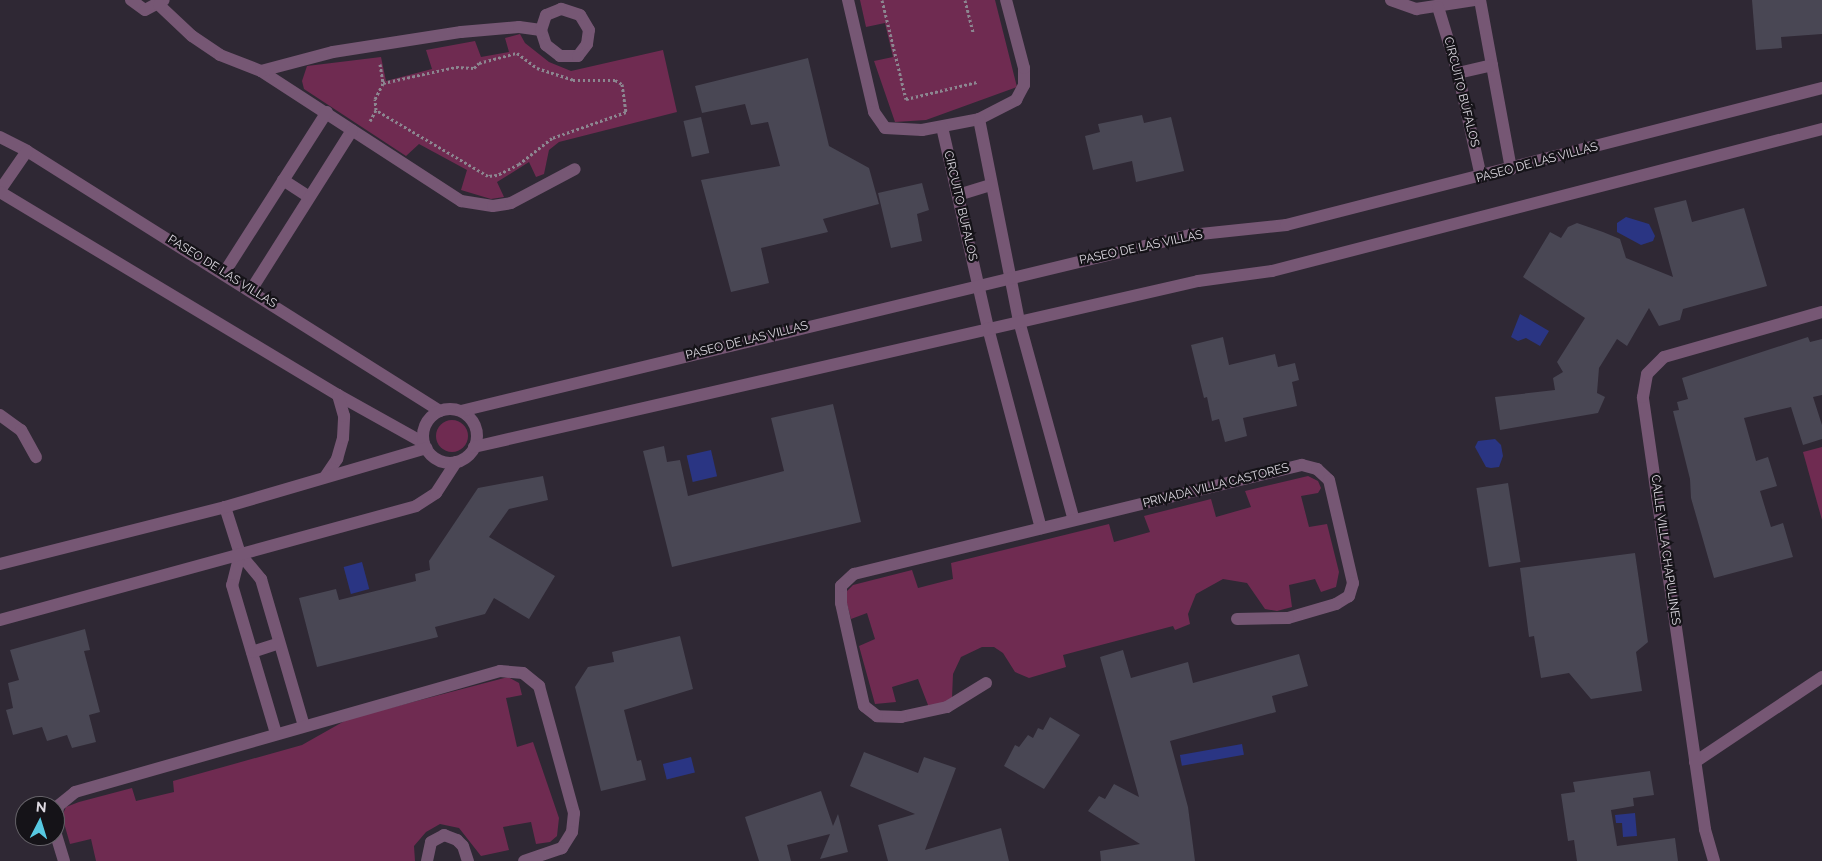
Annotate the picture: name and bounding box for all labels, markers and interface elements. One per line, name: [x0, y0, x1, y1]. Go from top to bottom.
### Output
street label: CIRCUITO BÚFALOS: [1440, 36, 1482, 148]
street label: PASEO DE LAS VILLAS: [1474, 140, 1600, 186]
street label: CIRCUITO BUFALOS: [940, 149, 980, 263]
street label: PASEO DE LAS VILLAS: [1078, 228, 1204, 268]
street label: PASEO DE LAS VILLAS: [165, 233, 279, 311]
street label: PASEO DE LAS VILLAS: [684, 319, 810, 363]
street label: PRIVADA VILLA CASTORES: [1141, 461, 1291, 511]
street label: CALLE VILLA CHAPULINES: [1647, 474, 1683, 626]
north arrow: [15, 796, 65, 846]
text: N: [35, 799, 47, 815]

